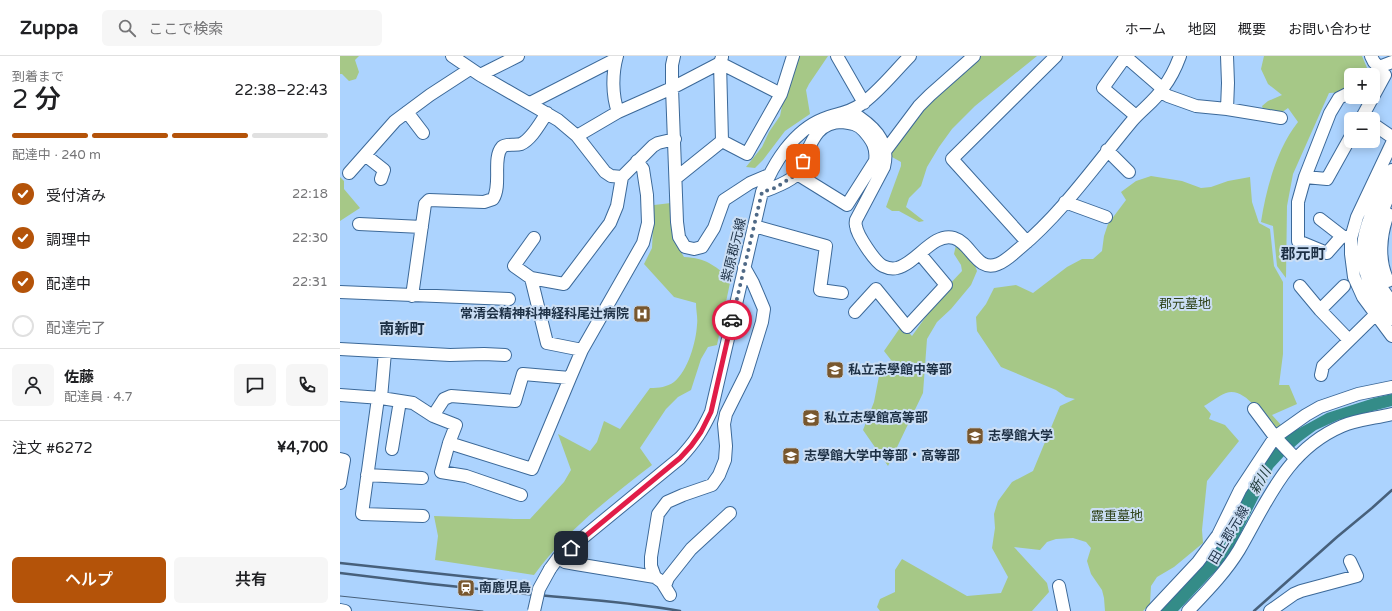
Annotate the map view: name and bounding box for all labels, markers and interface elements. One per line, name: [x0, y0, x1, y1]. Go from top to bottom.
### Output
search box: [102, 10, 382, 46]
text: Zuppa: [20, 17, 78, 39]
icon: search: [116, 17, 138, 39]
text: ここで検索: [148, 20, 223, 38]
text: ホーム: [1124, 21, 1166, 38]
text: 地図: [1188, 21, 1216, 38]
text: 概要: [1238, 21, 1266, 38]
text: お問い合わせ: [1288, 21, 1372, 38]
map controls: [1344, 68, 1380, 148]
button: +: [1344, 68, 1380, 104]
text: 到着まで: [12, 69, 64, 85]
text: 22:38–22:43: [235, 81, 328, 99]
text: 2 分: [12, 84, 61, 115]
button: −: [1344, 112, 1380, 148]
pin: [786, 144, 820, 178]
text: 配達中 · 240 m: [12, 147, 101, 163]
icon: bag: [792, 150, 814, 172]
icon: check: [12, 183, 34, 205]
text: 22:18: [292, 186, 328, 202]
text: 受付済み: [46, 187, 106, 205]
street label: 紫原郡元線: [718, 217, 750, 283]
icon: check: [12, 227, 34, 249]
text: 22:30: [292, 230, 328, 246]
text: 調理中: [46, 231, 91, 249]
district label: 郡元町: [1280, 245, 1326, 263]
icon: check: [12, 271, 34, 293]
text: 22:31: [292, 274, 328, 290]
text: 配達中: [46, 275, 91, 293]
park label: 郡元墓地: [1159, 296, 1211, 312]
courier: [712, 300, 752, 340]
hospital icon: 常清会精神科神経科尾辻病院: [632, 304, 652, 324]
place label: 常清会精神科神経科尾辻病院: [460, 306, 629, 322]
icon: car: [721, 309, 743, 331]
text: 配達完了: [46, 319, 106, 337]
district label: 南新町: [379, 320, 425, 338]
school or university icon: 私立志學館中等部: [825, 360, 845, 380]
place label: 私立志學館中等部: [848, 362, 952, 378]
button: person: [12, 364, 54, 406]
button: chat: [234, 364, 276, 406]
button: phone: [286, 364, 328, 406]
text: 佐藤: [64, 368, 94, 386]
text: 配達員 · 4.7: [64, 389, 133, 405]
school or university icon: 私立志學館高等部: [801, 408, 821, 428]
place label: 私立志學館高等部: [824, 410, 928, 426]
school or university icon: 志學館大学: [965, 426, 985, 446]
place label: 志學館大学: [988, 428, 1053, 444]
text: ¥4,700: [277, 438, 328, 456]
text: 注文 #6272: [12, 439, 93, 457]
school or university icon: 志學館大学中等部・高等部: [781, 446, 801, 466]
place label: 志學館大学中等部・高等部: [804, 448, 960, 464]
water label: 新川: [1246, 463, 1275, 497]
street label: 田上郡元線: [1205, 503, 1253, 567]
park label: 露重墓地: [1091, 508, 1143, 524]
pin: [554, 531, 588, 565]
icon: home: [560, 537, 582, 559]
button: ヘルプ: [12, 557, 166, 603]
button: 共有: [174, 557, 328, 603]
station icon: 南鹿児島: [456, 578, 476, 598]
place label: 南鹿児島: [479, 580, 531, 596]

